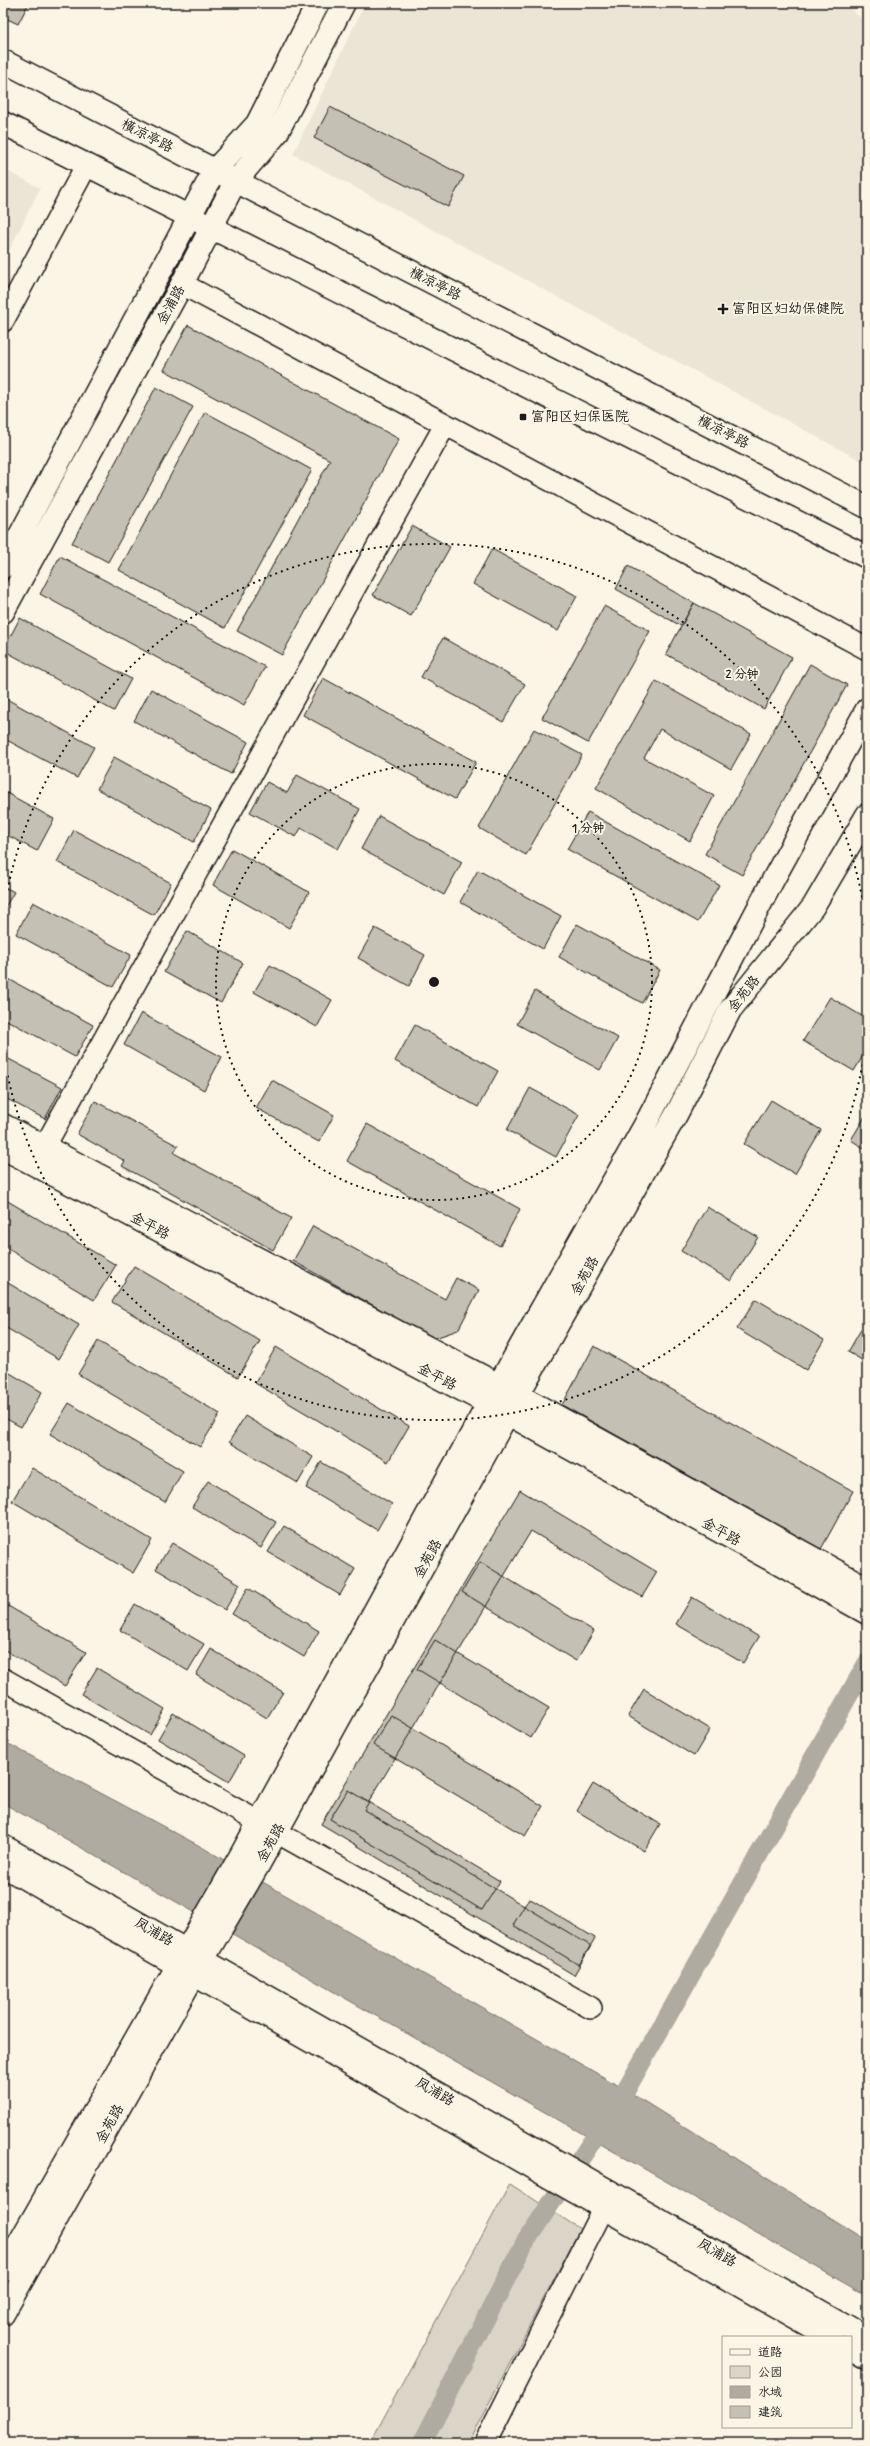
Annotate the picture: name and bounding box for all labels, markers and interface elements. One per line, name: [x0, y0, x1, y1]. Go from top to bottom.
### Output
street label: 横凉亭路: [118, 115, 176, 157]
street label: 横凉亭路: [406, 263, 464, 305]
street label: 金浦路: [153, 282, 189, 328]
place label: 富阳区妇幼保健院: [732, 300, 844, 318]
marker: 富阳区妇幼保健院: [717, 303, 729, 315]
place label: 富阳区妇保医院: [531, 408, 629, 426]
street label: 横凉亭路: [694, 411, 752, 453]
marker: 富阳区妇保医院: [518, 412, 528, 422]
text: 2 分钟: [725, 667, 759, 683]
text: 1 分钟: [572, 821, 604, 837]
street label: 金苑路: [724, 972, 764, 1016]
centre of rings: [427, 975, 441, 989]
street label: 金平路: [127, 1208, 173, 1244]
street label: 金苑路: [567, 1253, 603, 1299]
street label: 金平路: [414, 1359, 460, 1395]
street label: 金平路: [698, 1514, 744, 1550]
street label: 金苑路: [410, 1536, 446, 1582]
street label: 金苑路: [253, 1820, 289, 1866]
street label: 凤浦路: [131, 1914, 177, 1950]
street label: 凤浦路: [412, 2074, 458, 2110]
street label: 金苑路: [92, 2101, 128, 2147]
street label: 凤浦路: [694, 2235, 740, 2271]
legend: [722, 2336, 852, 2428]
text: 道路: [758, 2345, 782, 2361]
text: 公园: [758, 2365, 782, 2381]
text: 水域: [758, 2385, 782, 2401]
text: 建筑: [758, 2405, 782, 2421]

